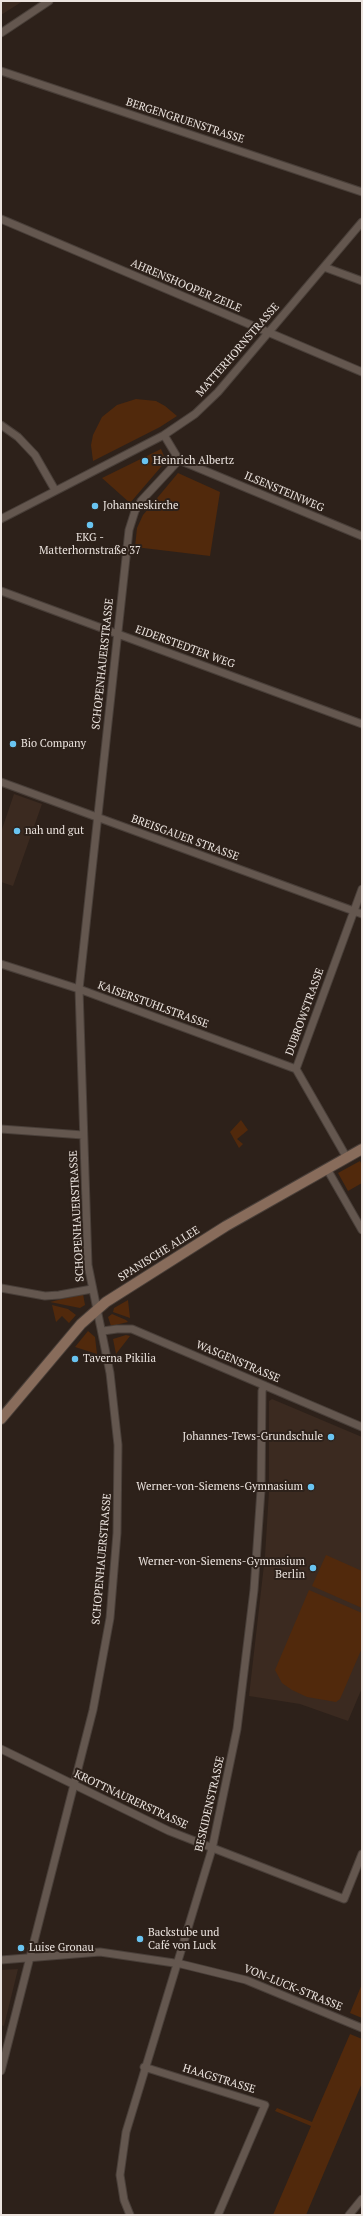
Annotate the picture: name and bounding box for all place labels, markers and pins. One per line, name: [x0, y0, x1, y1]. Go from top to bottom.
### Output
place label: Heinrich Albertz: [153, 454, 234, 468]
marker: Heinrich Albertz: [140, 456, 150, 466]
place label: Johanneskirche: [103, 499, 179, 513]
marker: Johanneskirche: [90, 501, 100, 511]
marker: EKG - Matterhornstraße 37: [85, 520, 95, 530]
place label: EKG - Matterhornstraße 37: [39, 531, 141, 557]
place label: Bio Company: [21, 737, 86, 751]
marker: Bio Company: [8, 739, 18, 749]
place label: nah und gut: [25, 824, 84, 838]
marker: nah und gut: [12, 826, 22, 836]
place label: Taverna Pikilia: [83, 1352, 156, 1366]
marker: Taverna Pikilia: [70, 1354, 80, 1364]
place label: Johannes-Tews-Grundschule: [182, 1430, 323, 1444]
marker: Johannes-Tews-Grundschule: [326, 1432, 336, 1442]
place label: Werner-von-Siemens-Gymnasium: [136, 1480, 303, 1494]
marker: Werner-von-Siemens-Gymnasium: [306, 1482, 316, 1492]
place label: Werner-von-Siemens-Gymnasium Berlin: [138, 1555, 305, 1581]
marker: Werner-von-Siemens-Gymnasium Berlin: [308, 1563, 318, 1573]
place label: Backstube und Café von Luck: [148, 1926, 219, 1952]
marker: Backstube und Café von Luck: [135, 1934, 145, 1944]
place label: Luise Gronau: [29, 1941, 94, 1955]
marker: Luise Gronau: [16, 1943, 26, 1953]

